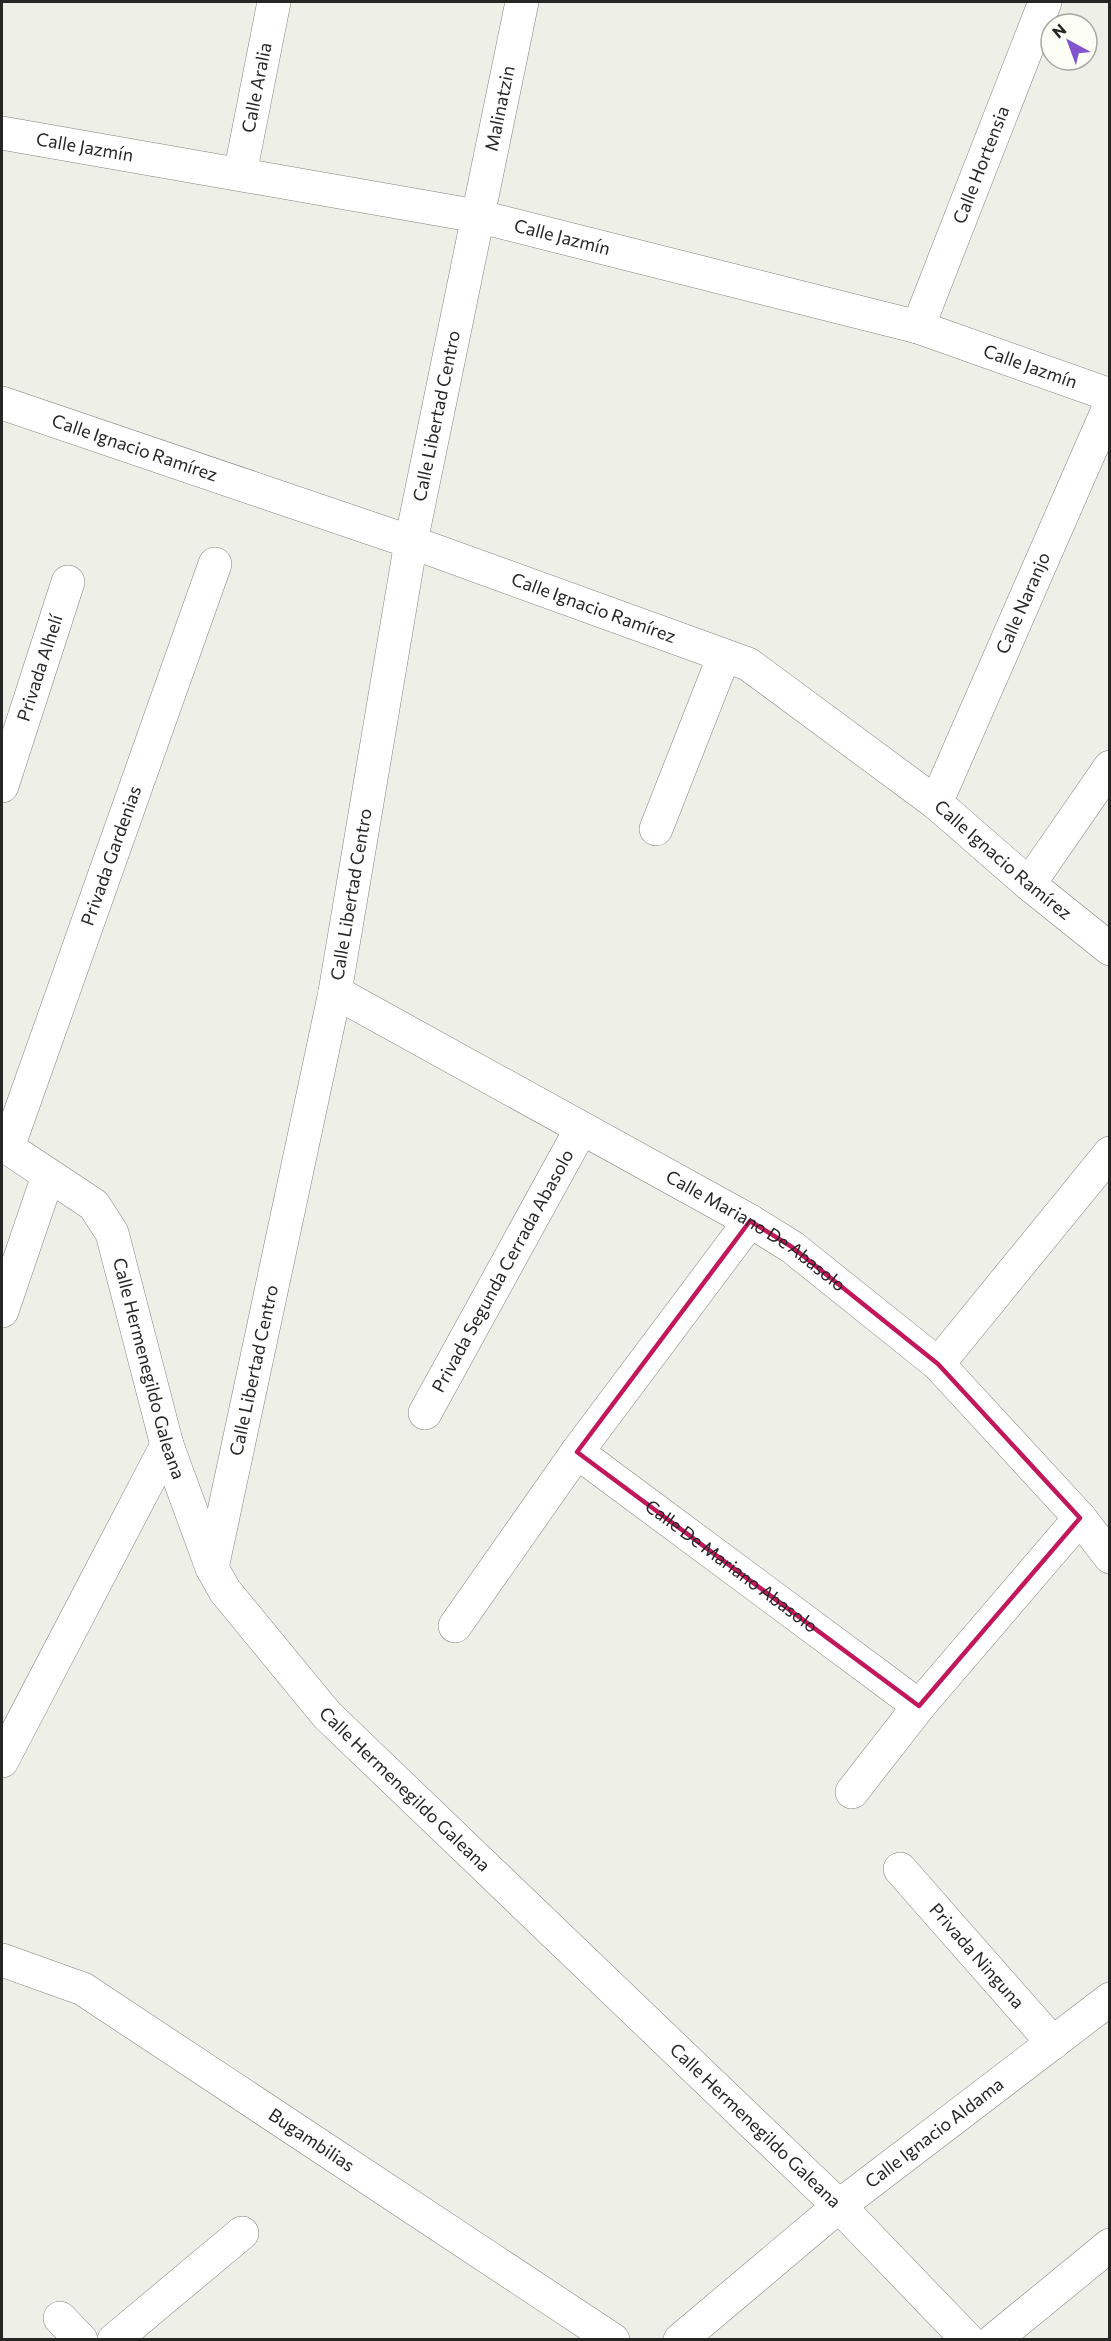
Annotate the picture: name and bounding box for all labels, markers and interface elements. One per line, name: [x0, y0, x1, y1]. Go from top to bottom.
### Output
north arrow: [1039, 12, 1099, 72]
text: N: [1048, 19, 1070, 41]
street label: Calle Aralia: [236, 41, 276, 134]
street label: Malinatzin: [480, 64, 519, 153]
street label: Calle Hortensia: [947, 102, 1013, 227]
street label: Calle Jazmín: [35, 127, 135, 166]
street label: Calle Jazmín: [512, 214, 613, 259]
street label: Calle Libertad Centro: [408, 328, 464, 503]
street label: Calle Jazmín: [981, 339, 1081, 393]
street label: Calle Ignacio Ramírez: [49, 409, 221, 485]
street label: Calle Naranjo: [990, 549, 1054, 657]
street label: Calle Ignacio Ramírez: [509, 567, 679, 647]
street label: Privada Alhelí: [12, 610, 67, 724]
street label: Privada Gardenias: [76, 783, 145, 928]
street label: Calle Ignacio Ramírez: [930, 795, 1076, 924]
street label: Calle Libertad Centro: [325, 807, 376, 982]
street label: Privada Segunda Cerrada Abasolo: [427, 1145, 578, 1396]
street label: Calle Mariano De Abasolo: [662, 1165, 850, 1296]
street label: Calle Hermenegildo Galeana: [109, 1255, 191, 1482]
street label: Calle Libertad Centro: [224, 1283, 282, 1458]
street label: Calle De Mariano Abasolo: [641, 1494, 822, 1637]
street label: Calle Hermenegildo Galeana: [315, 1702, 495, 1876]
street label: Privada Ninguna: [925, 1898, 1030, 2013]
street label: Calle Hermenegildo Galeana: [666, 2038, 846, 2212]
street label: Calle Ignacio Aldama: [860, 2073, 1007, 2192]
street label: Bugambilias: [265, 2103, 359, 2176]

